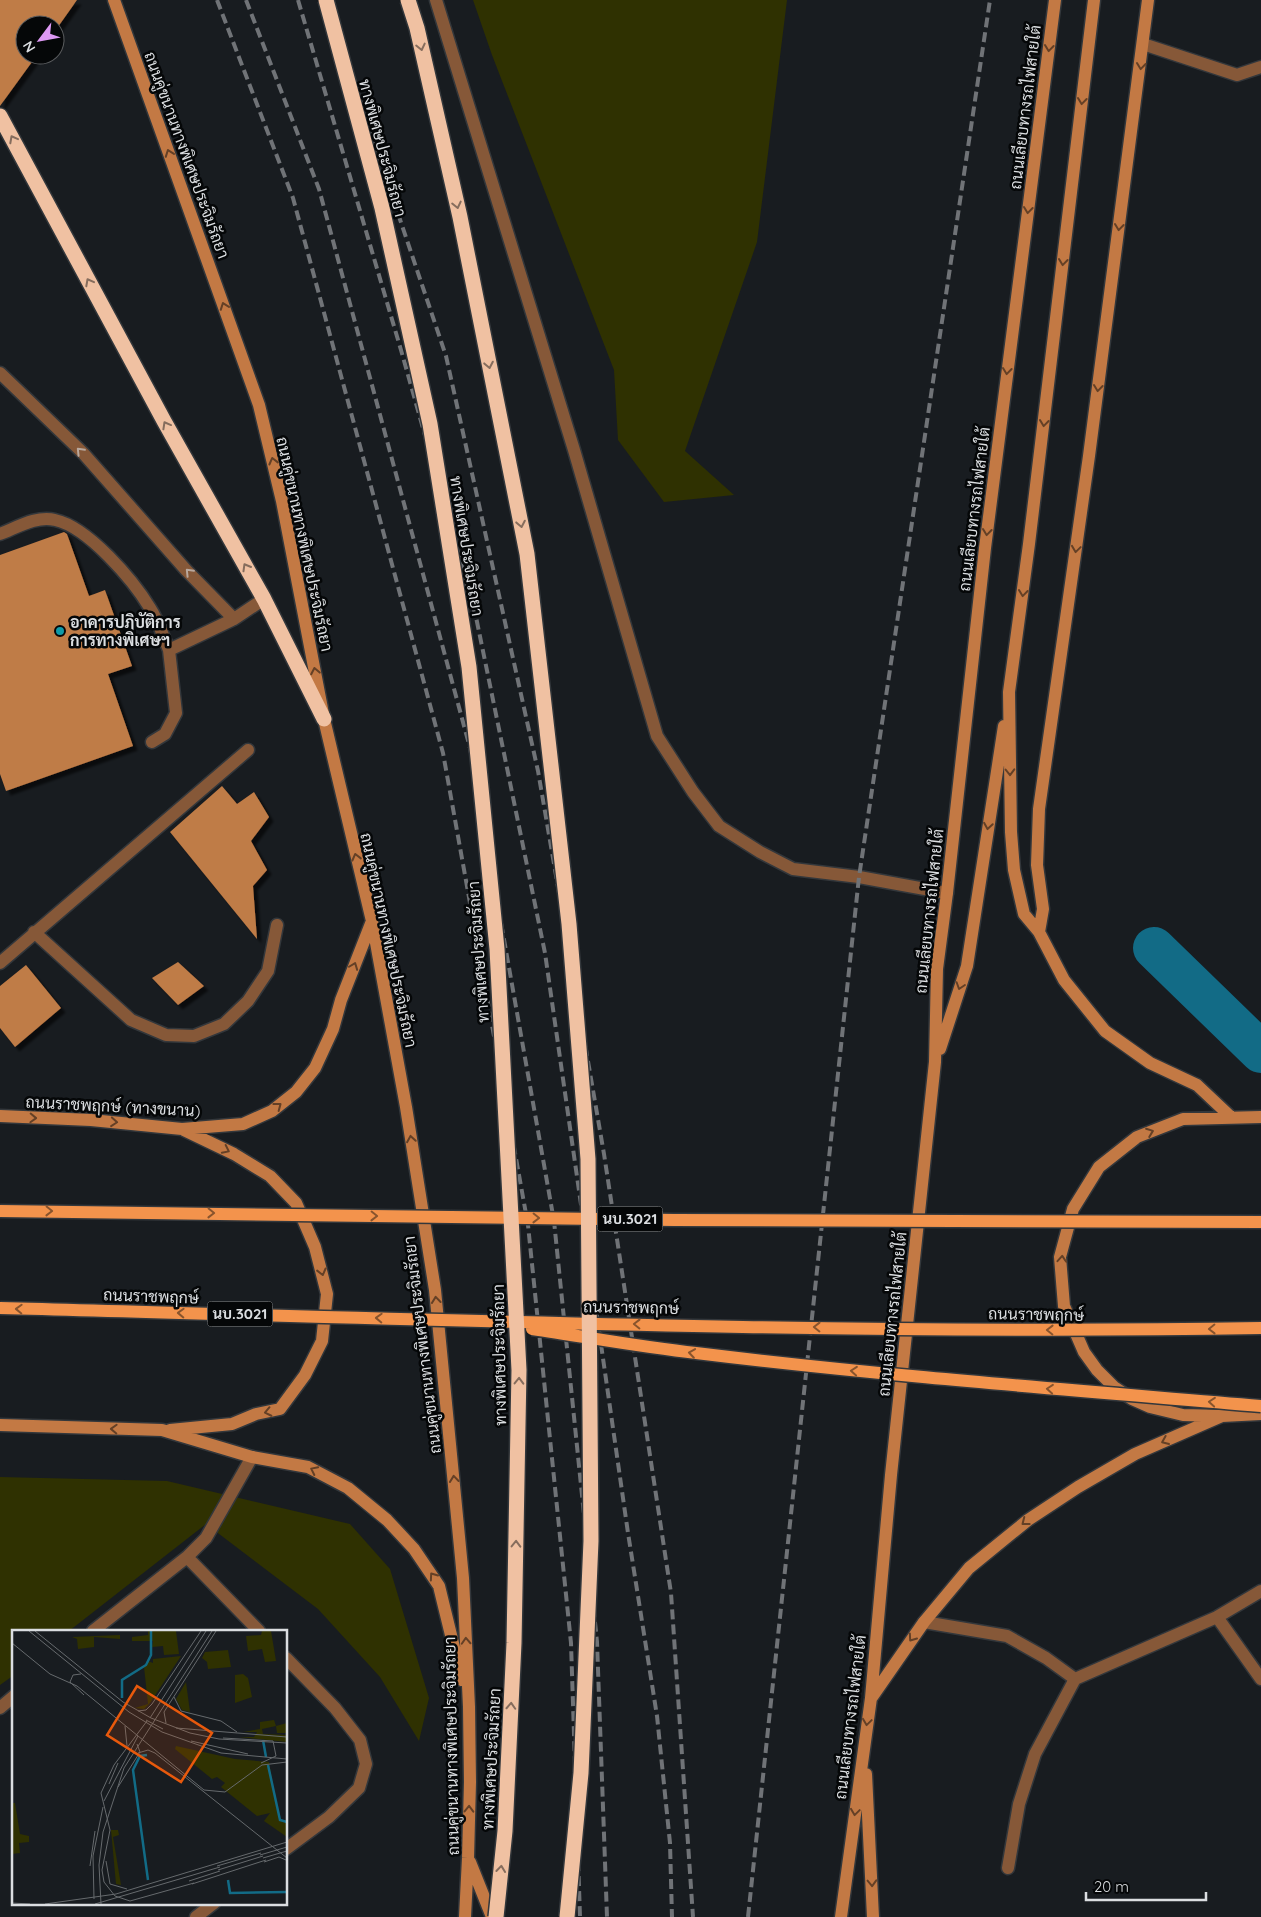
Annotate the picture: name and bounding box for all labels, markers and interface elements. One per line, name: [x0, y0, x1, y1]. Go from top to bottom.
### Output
north arrow: [15, 15, 65, 65]
street label: ถนนเลียบทางรถไฟสายใต้: [1004, 23, 1045, 190]
text: N: [19, 38, 39, 56]
one-way arrow: [415, 42, 426, 51]
one-way arrow: [1044, 44, 1054, 53]
street label: ถนนคู่ขนานทางพิเศษประจิมรัถยา: [138, 49, 234, 262]
one-way arrow: [1136, 62, 1146, 70]
street label: ทางพิเศษประจิมรัถยา: [355, 77, 411, 219]
one-way arrow: [1077, 97, 1088, 105]
one-way arrow: [9, 135, 19, 144]
one-way arrow: [165, 149, 175, 158]
one-way arrow: [451, 201, 462, 210]
one-way arrow: [1023, 206, 1034, 214]
one-way arrow: [1115, 223, 1125, 231]
one-way arrow: [1058, 258, 1069, 266]
one-way arrow: [85, 279, 95, 288]
one-way arrow: [220, 302, 230, 311]
one-way arrow: [483, 360, 494, 369]
one-way arrow: [1002, 367, 1013, 375]
one-way arrow: [1093, 384, 1104, 392]
one-way arrow: [1039, 420, 1050, 428]
one-way arrow: [162, 422, 172, 431]
street label: ถนนเลียบทางรถไฟสายใต้: [953, 425, 994, 592]
street label: ถนนคู่ขนานทางพิเศษประจิมรัถยา: [271, 435, 338, 654]
one-way arrow: [77, 448, 86, 457]
one-way arrow: [268, 456, 279, 465]
street label: ทางพิเศษประจิมรัถยา: [446, 474, 488, 618]
one-way arrow: [515, 520, 526, 528]
one-way arrow: [982, 528, 993, 536]
one-way arrow: [1071, 545, 1082, 553]
one-way arrow: [243, 563, 253, 572]
one-way arrow: [186, 569, 195, 578]
one-way arrow: [1018, 589, 1029, 597]
place label: อาคารปฏิบัติการ การทางพิเศษฯ: [70, 612, 181, 650]
marker: อาคารปฏิบัติการ การทางพิเศษฯ: [54, 625, 66, 637]
one-way arrow: [310, 667, 321, 676]
one-way arrow: [1005, 768, 1016, 776]
one-way arrow: [984, 822, 994, 831]
street label: ถนนเลียบทางรถไฟสายใต้: [909, 827, 948, 994]
street label: ถนนคู่ขนานทางพิเศษประจิมรัถยา: [355, 831, 422, 1050]
one-way arrow: [351, 852, 362, 861]
street label: ทางพิเศษประจิมรัถยา: [463, 881, 493, 1023]
one-way arrow: [348, 962, 359, 971]
one-way arrow: [956, 981, 966, 990]
street label: ถนนราชพฤกษ์ (ทางขนาน): [25, 1089, 201, 1121]
one-way arrow: [272, 1103, 281, 1111]
one-way arrow: [29, 1112, 37, 1123]
one-way arrow: [110, 1117, 118, 1128]
one-way arrow: [1145, 1128, 1153, 1138]
one-way arrow: [407, 1135, 417, 1144]
one-way arrow: [221, 1144, 230, 1154]
one-way arrow: [45, 1206, 53, 1216]
road number: นบ.3021: [598, 1206, 662, 1232]
one-way arrow: [207, 1208, 215, 1219]
one-way arrow: [370, 1210, 378, 1221]
one-way arrow: [532, 1213, 540, 1223]
street label: ถนนเลียบทางรถไฟสายใต้: [872, 1230, 911, 1397]
street label: ถนนคู่ขนานทางพิเศษประจิมรัถยา: [399, 1235, 447, 1455]
one-way arrow: [1056, 1254, 1067, 1262]
one-way arrow: [316, 1267, 327, 1276]
street label: ถนนราชพฤกษ์: [103, 1282, 199, 1308]
street label: ทางพิเศษประจิมรัถยา: [488, 1284, 510, 1426]
street label: ถนนราชพฤกษ์: [583, 1294, 679, 1318]
one-way arrow: [431, 1296, 442, 1304]
street label: ถนนราชพฤกษ์: [988, 1301, 1084, 1325]
road number: นบ.3021: [208, 1302, 272, 1326]
one-way arrow: [14, 1303, 22, 1314]
one-way arrow: [177, 1308, 184, 1318]
one-way arrow: [374, 1313, 382, 1323]
one-way arrow: [633, 1319, 641, 1329]
one-way arrow: [813, 1322, 821, 1332]
one-way arrow: [1208, 1324, 1216, 1334]
one-way arrow: [1046, 1325, 1054, 1335]
one-way arrow: [688, 1348, 697, 1358]
one-way arrow: [850, 1365, 858, 1376]
one-way arrow: [514, 1377, 524, 1385]
one-way arrow: [1046, 1384, 1054, 1395]
one-way arrow: [1208, 1397, 1216, 1408]
one-way arrow: [263, 1406, 272, 1416]
one-way arrow: [109, 1423, 117, 1434]
one-way arrow: [1161, 1435, 1170, 1446]
one-way arrow: [310, 1466, 319, 1476]
one-way arrow: [448, 1475, 459, 1483]
one-way arrow: [1022, 1517, 1031, 1525]
one-way arrow: [511, 1540, 521, 1548]
one-way arrow: [430, 1573, 439, 1582]
inset map: [12, 1630, 288, 1904]
street label: ถนนเลียบทางรถไฟสายใต้: [829, 1633, 870, 1800]
one-way arrow: [909, 1633, 918, 1642]
street label: ถนนคู่ขนานทางพิเศษประจิมรัถยา: [439, 1636, 465, 1856]
one-way arrow: [461, 1637, 472, 1645]
street label: ทางพิเศษประจิมรัถยา: [477, 1688, 505, 1830]
one-way arrow: [506, 1702, 517, 1710]
one-way arrow: [863, 1718, 873, 1727]
one-way arrow: [464, 1805, 475, 1813]
one-way arrow: [850, 1809, 861, 1817]
one-way arrow: [495, 1864, 506, 1872]
scale bar: [1086, 1870, 1206, 1902]
text: 20 m: [1094, 1877, 1129, 1896]
one-way arrow: [867, 1879, 878, 1887]

